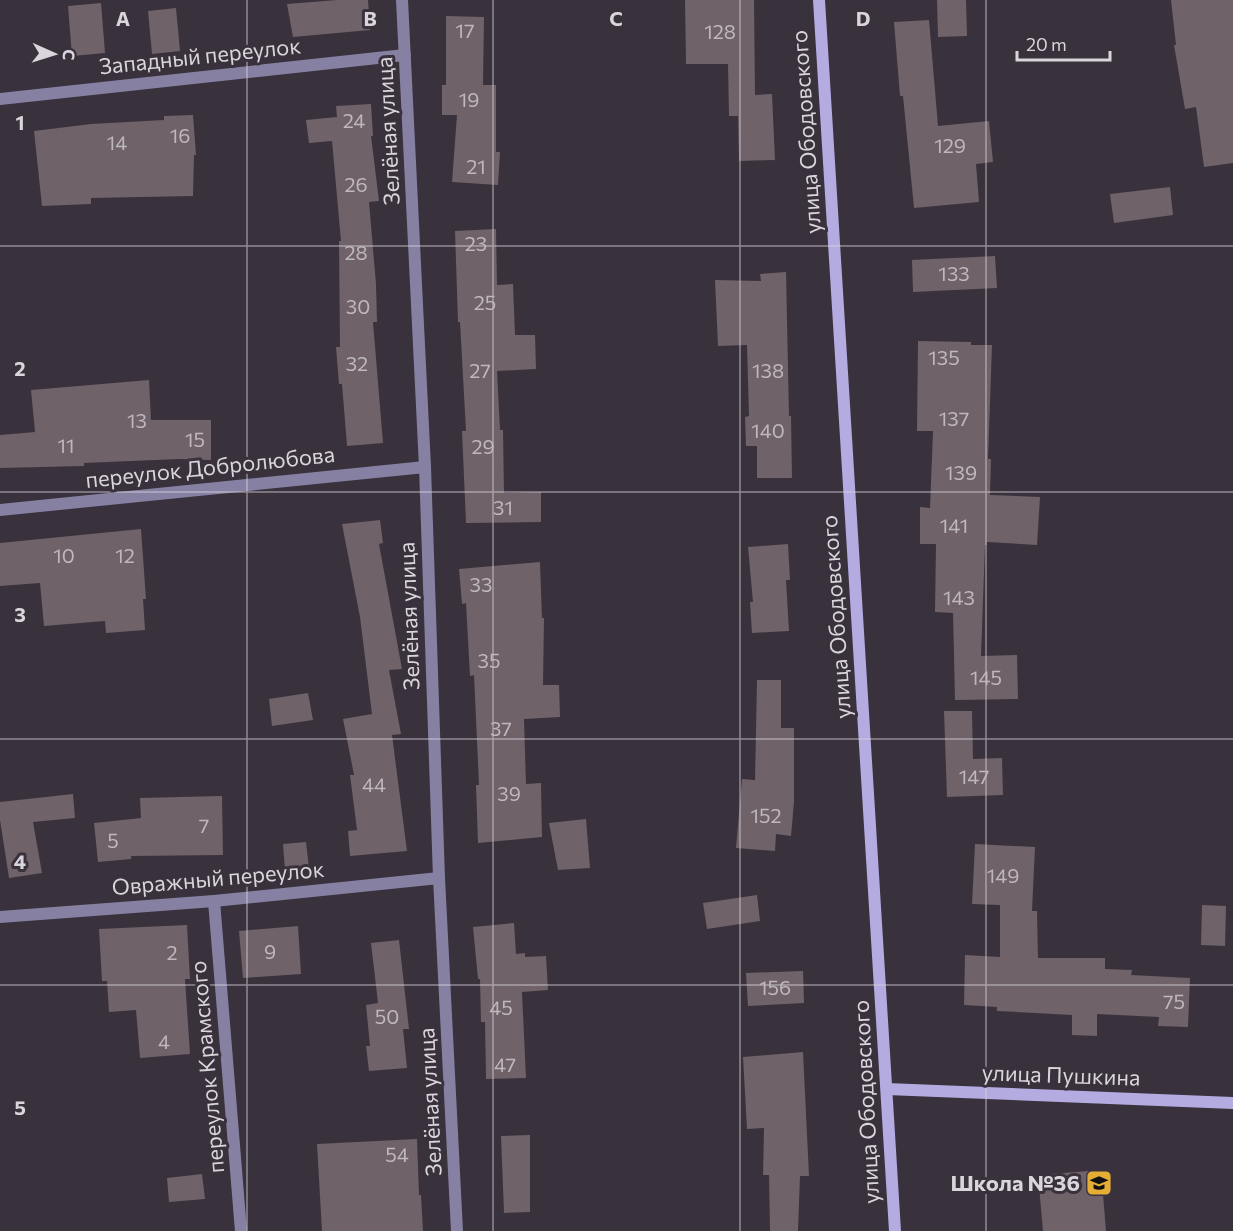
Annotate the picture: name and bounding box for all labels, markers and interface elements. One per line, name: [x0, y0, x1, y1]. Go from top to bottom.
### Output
text: A: [116, 6, 130, 30]
text: B: [363, 6, 377, 30]
text: C: [609, 6, 623, 30]
text: D: [856, 6, 870, 30]
house number: 17: [455, 18, 475, 42]
house number: 128: [704, 19, 736, 43]
north arrow: [24, 24, 84, 84]
scale bar: [1017, 24, 1110, 62]
street label: улица Ободовского: [785, 29, 826, 235]
street label: Западный переулок: [98, 31, 302, 80]
text: 20 m: [1026, 33, 1067, 55]
text: С: [60, 49, 79, 61]
street label: Зелёная улица: [370, 56, 405, 206]
house number: 19: [459, 87, 479, 111]
house number: 24: [343, 108, 365, 132]
text: 1: [15, 110, 25, 134]
house number: 16: [170, 123, 190, 147]
house number: 14: [107, 130, 127, 154]
house number: 129: [934, 133, 966, 157]
house number: 21: [466, 154, 486, 178]
house number: 26: [344, 172, 368, 196]
house number: 23: [465, 231, 487, 255]
house number: 28: [344, 240, 368, 264]
house number: 133: [938, 261, 970, 285]
house number: 25: [474, 290, 496, 314]
house number: 30: [346, 294, 370, 318]
house number: 135: [928, 345, 960, 369]
house number: 32: [346, 351, 368, 375]
text: 2: [14, 356, 26, 380]
house number: 27: [469, 358, 491, 382]
house number: 138: [752, 358, 784, 382]
house number: 137: [939, 406, 969, 430]
house number: 13: [127, 408, 147, 432]
house number: 140: [751, 418, 785, 442]
house number: 15: [185, 427, 205, 451]
house number: 11: [57, 433, 75, 457]
house number: 29: [471, 434, 495, 458]
street label: переулок Добролюбова: [84, 440, 336, 493]
house number: 139: [945, 460, 977, 484]
house number: 31: [493, 495, 513, 519]
house number: 141: [940, 513, 968, 537]
street label: улица Ободовского: [815, 514, 856, 720]
street label: Зелёная улица: [392, 541, 425, 691]
house number: 10: [53, 543, 75, 567]
house number: 12: [115, 543, 135, 567]
house number: 33: [470, 572, 492, 596]
house number: 143: [943, 585, 975, 609]
text: 3: [14, 602, 26, 626]
house number: 35: [478, 648, 500, 672]
house number: 145: [970, 665, 1002, 689]
house number: 37: [490, 716, 512, 740]
house number: 147: [959, 764, 989, 788]
house number: 44: [362, 772, 386, 796]
house number: 39: [497, 781, 521, 805]
house number: 152: [750, 803, 782, 827]
house number: 7: [199, 813, 209, 837]
house number: 5: [107, 828, 119, 852]
text: 4: [14, 849, 26, 873]
street label: Овражный переулок: [111, 855, 326, 900]
house number: 149: [987, 863, 1019, 887]
house number: 9: [264, 939, 276, 963]
house number: 2: [166, 940, 178, 964]
street label: переулок Крамского: [184, 960, 229, 1175]
house number: 156: [759, 975, 791, 999]
house number: 75: [1163, 989, 1185, 1013]
house number: 45: [489, 995, 513, 1019]
street label: улица Ободовского: [847, 999, 884, 1205]
house number: 50: [375, 1004, 399, 1028]
street label: Зелёная улица: [412, 1027, 447, 1177]
house number: 4: [158, 1029, 170, 1053]
house number: 47: [494, 1052, 516, 1076]
street label: улица Пушкина: [981, 1058, 1141, 1091]
text: 5: [14, 1095, 26, 1119]
house number: 54: [385, 1142, 409, 1166]
school or university icon: Школа №36: [1084, 1168, 1114, 1198]
place label: Школа №36: [950, 1169, 1080, 1196]

